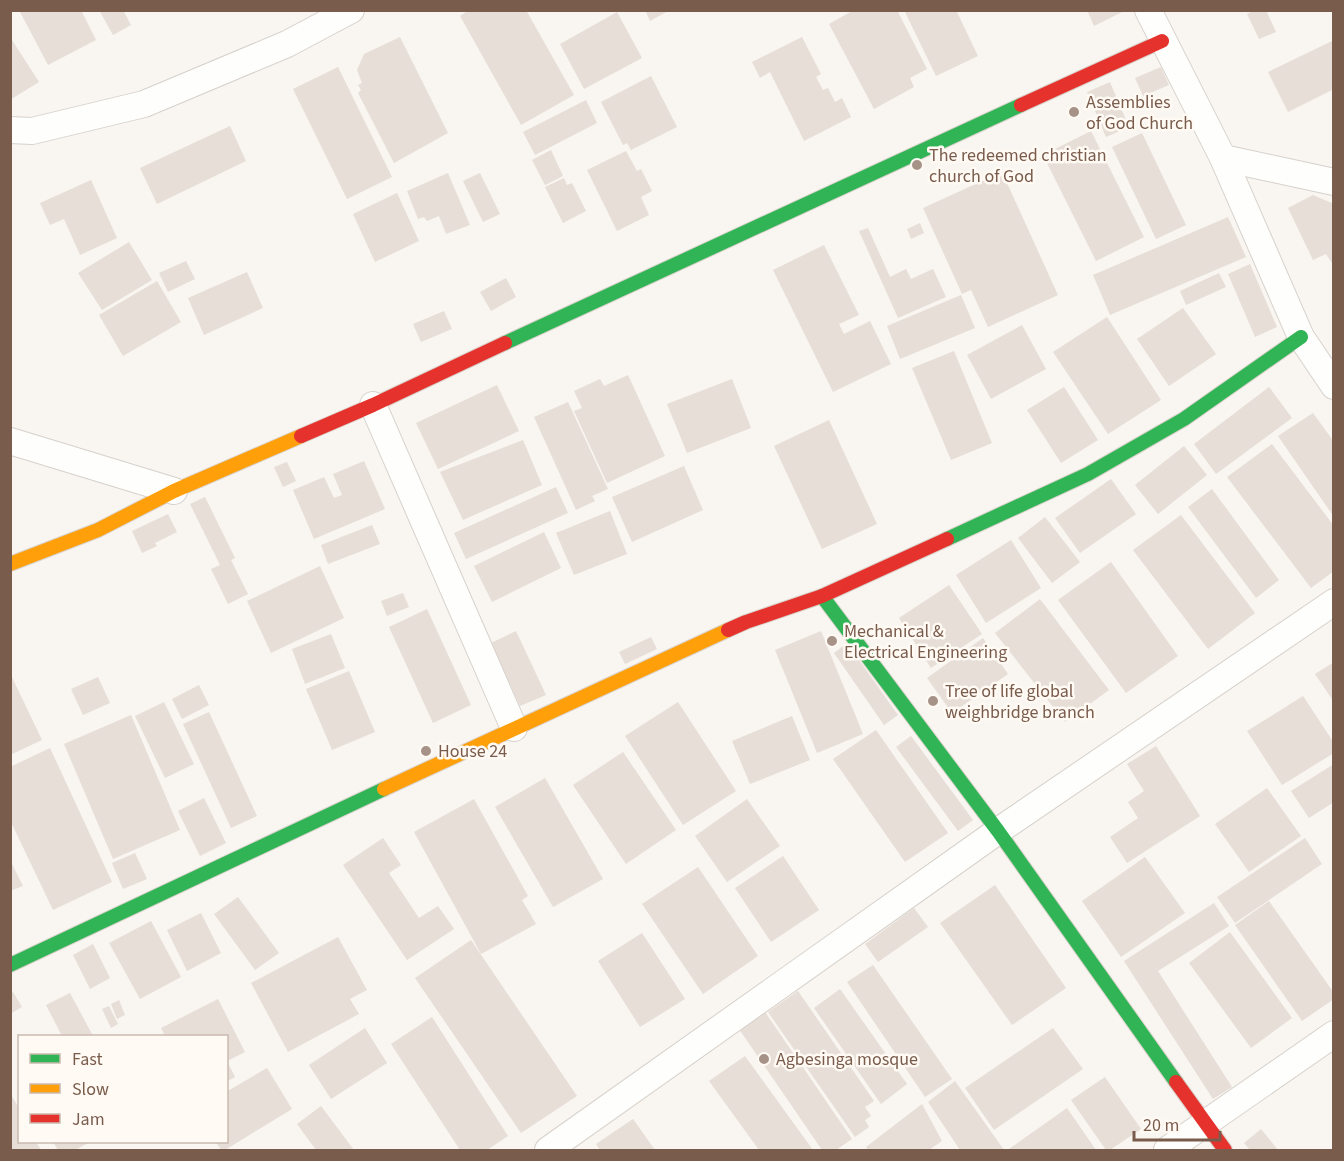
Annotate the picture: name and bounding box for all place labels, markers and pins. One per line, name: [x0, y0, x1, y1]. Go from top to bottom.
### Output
place label: Assemblies of God Church: [1086, 90, 1193, 136]
marker: Assemblies of God Church: [1067, 105, 1081, 119]
place label: The redeemed christian church of God: [929, 143, 1107, 189]
marker: The redeemed christian church of God: [910, 158, 924, 172]
place label: Mechanical & Electrical Engineering: [844, 619, 1007, 665]
marker: Mechanical & Electrical Engineering: [825, 634, 839, 648]
place label: Tree of life global weighbridge branch: [945, 679, 1095, 725]
marker: Tree of life global weighbridge branch: [926, 694, 940, 708]
place label: House 24: [438, 739, 507, 764]
marker: House 24: [419, 744, 433, 758]
place label: Agbesinga mosque: [776, 1047, 918, 1072]
marker: Agbesinga mosque: [757, 1052, 771, 1066]

